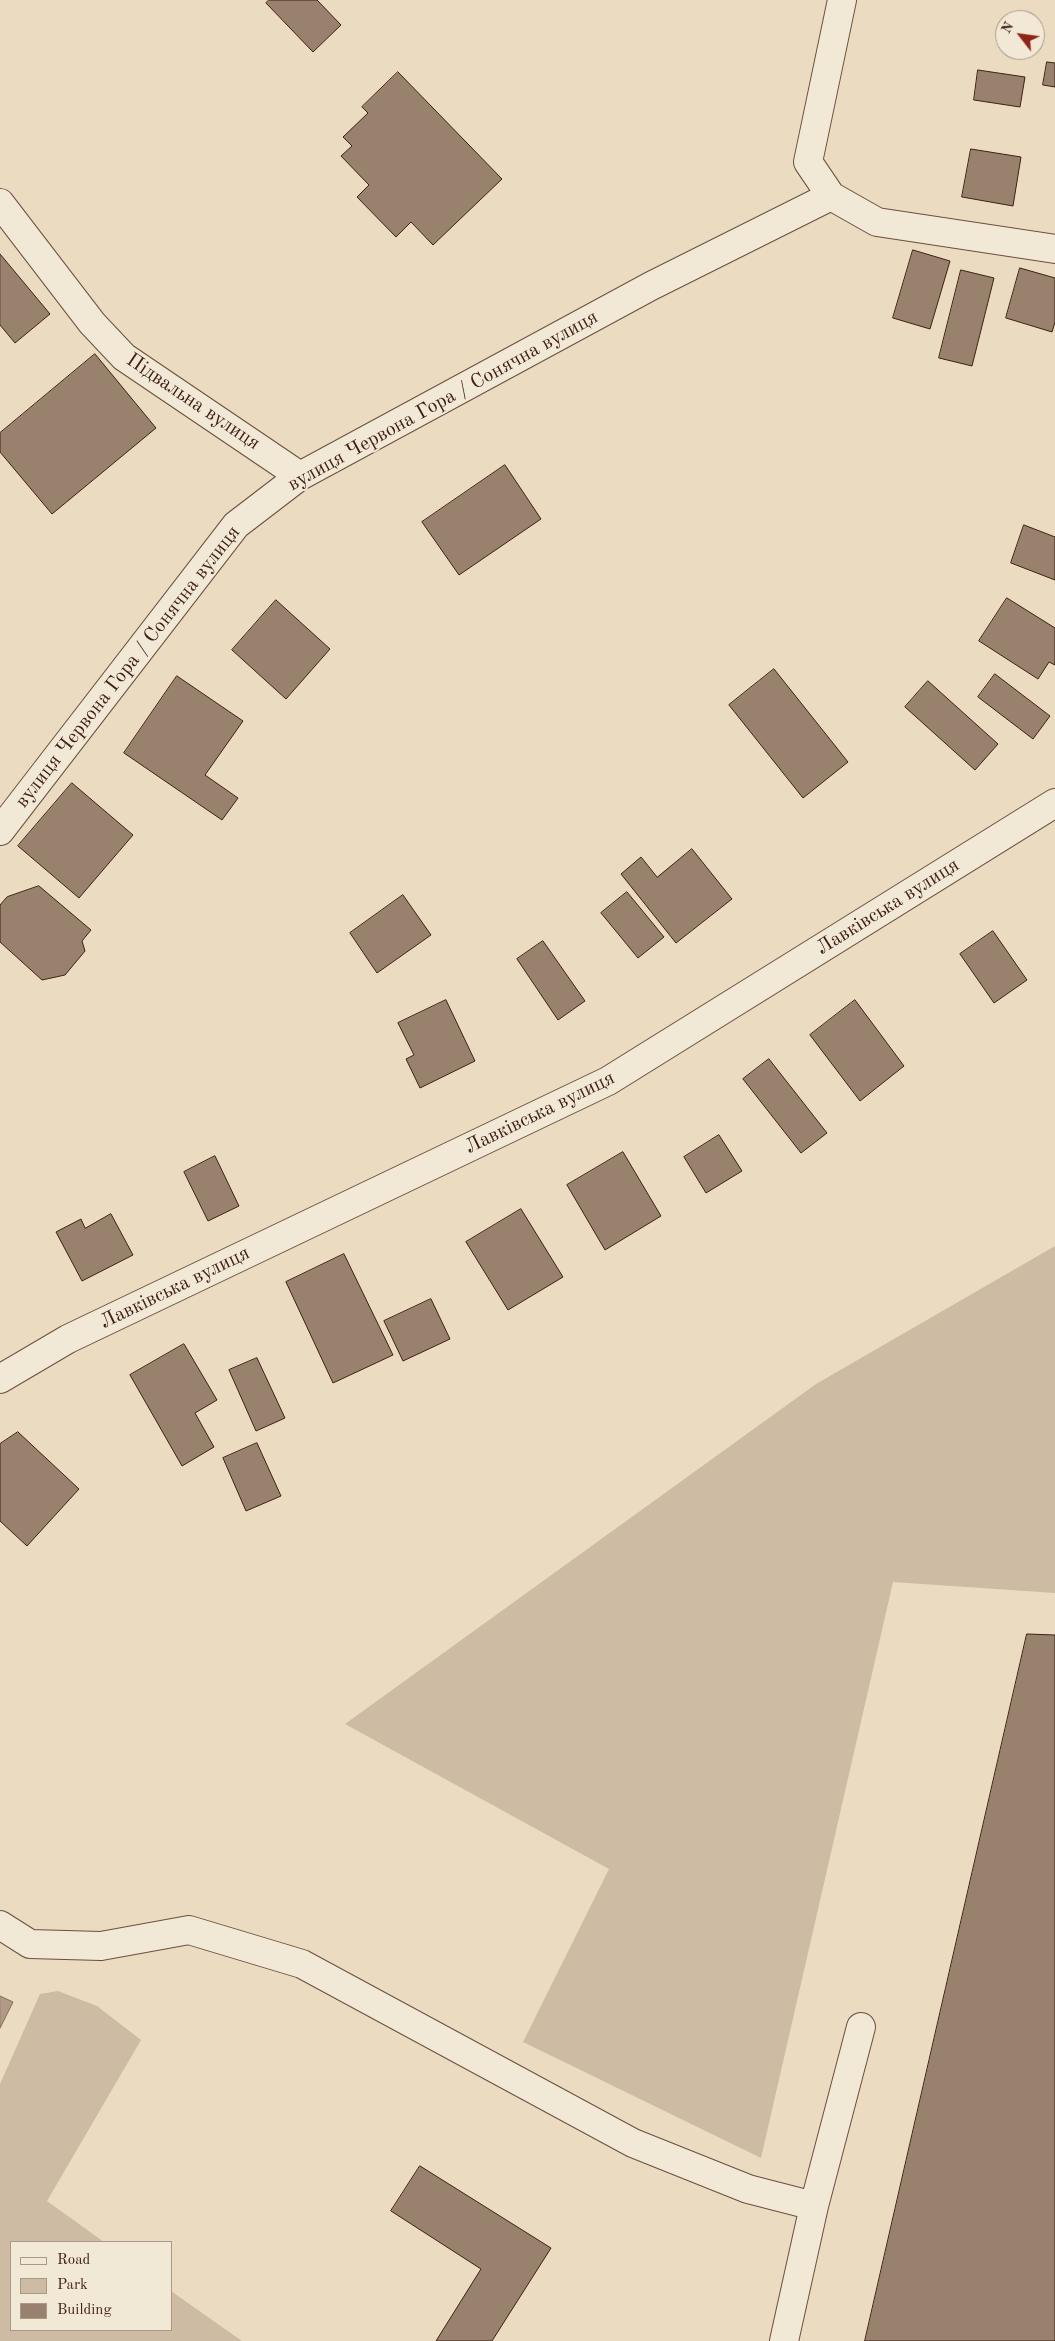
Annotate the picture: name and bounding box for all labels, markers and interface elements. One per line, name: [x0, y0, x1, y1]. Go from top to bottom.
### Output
north arrow: [995, 10, 1045, 60]
text: N: [999, 20, 1017, 36]
street label: вулиця Червона Гора / Сонячна вулиця: [284, 305, 602, 497]
street label: Підвальна вулиця: [121, 348, 265, 456]
street label: вулиця Червона Гора / Сонячна вулиця: [10, 521, 246, 813]
street label: Лавківська вулиця: [812, 853, 964, 961]
street label: Лавківська вулиця: [461, 1066, 619, 1160]
street label: Лавківська вулиця: [96, 1241, 254, 1335]
legend: [10, 2241, 172, 2331]
text: Road: [57, 2253, 90, 2268]
text: Park: [57, 2278, 88, 2293]
text: Building: [57, 2303, 112, 2318]

